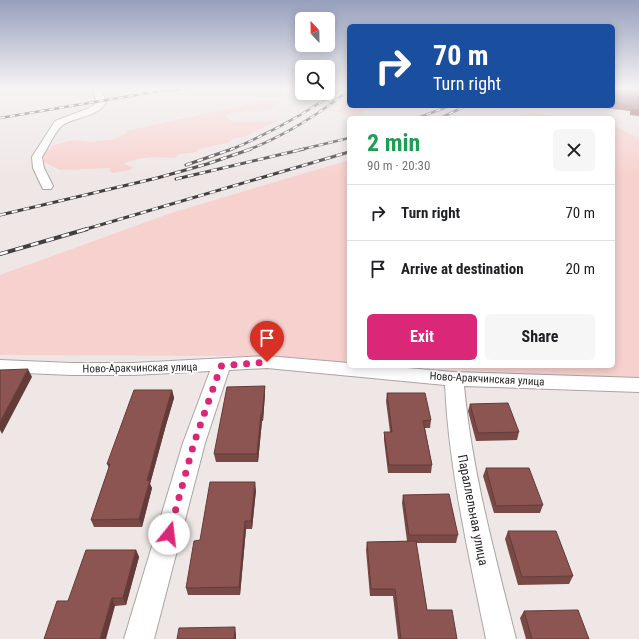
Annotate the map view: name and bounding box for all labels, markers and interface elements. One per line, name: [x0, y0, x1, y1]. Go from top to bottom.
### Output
north arrow: [295, 12, 335, 52]
map controls: [295, 12, 335, 100]
text: 70 m: [433, 39, 489, 72]
icon: right: [367, 40, 419, 92]
button: search: [295, 60, 335, 100]
text: Turn right: [433, 73, 501, 94]
text: 2 min: [367, 129, 420, 157]
button: close: [553, 129, 595, 171]
text: 90 m · 20:30: [367, 158, 430, 173]
icon: right: [367, 202, 389, 224]
text: Turn right: [401, 204, 460, 222]
text: 70 m: [565, 204, 595, 222]
icon: arrive: [367, 258, 389, 280]
text: Arrive at destination: [401, 260, 524, 278]
text: 20 m: [565, 260, 595, 278]
button: Exit: [367, 314, 477, 360]
button: Share: [485, 314, 595, 360]
pin: [250, 321, 284, 362]
icon: arrive: [256, 327, 278, 349]
street label: Ново-Аракчинская улица: [82, 360, 198, 376]
street label: Ново-Аракчинская улица: [429, 369, 545, 389]
street label: Параллельная улица: [455, 453, 491, 567]
position arrow: [148, 513, 190, 555]

